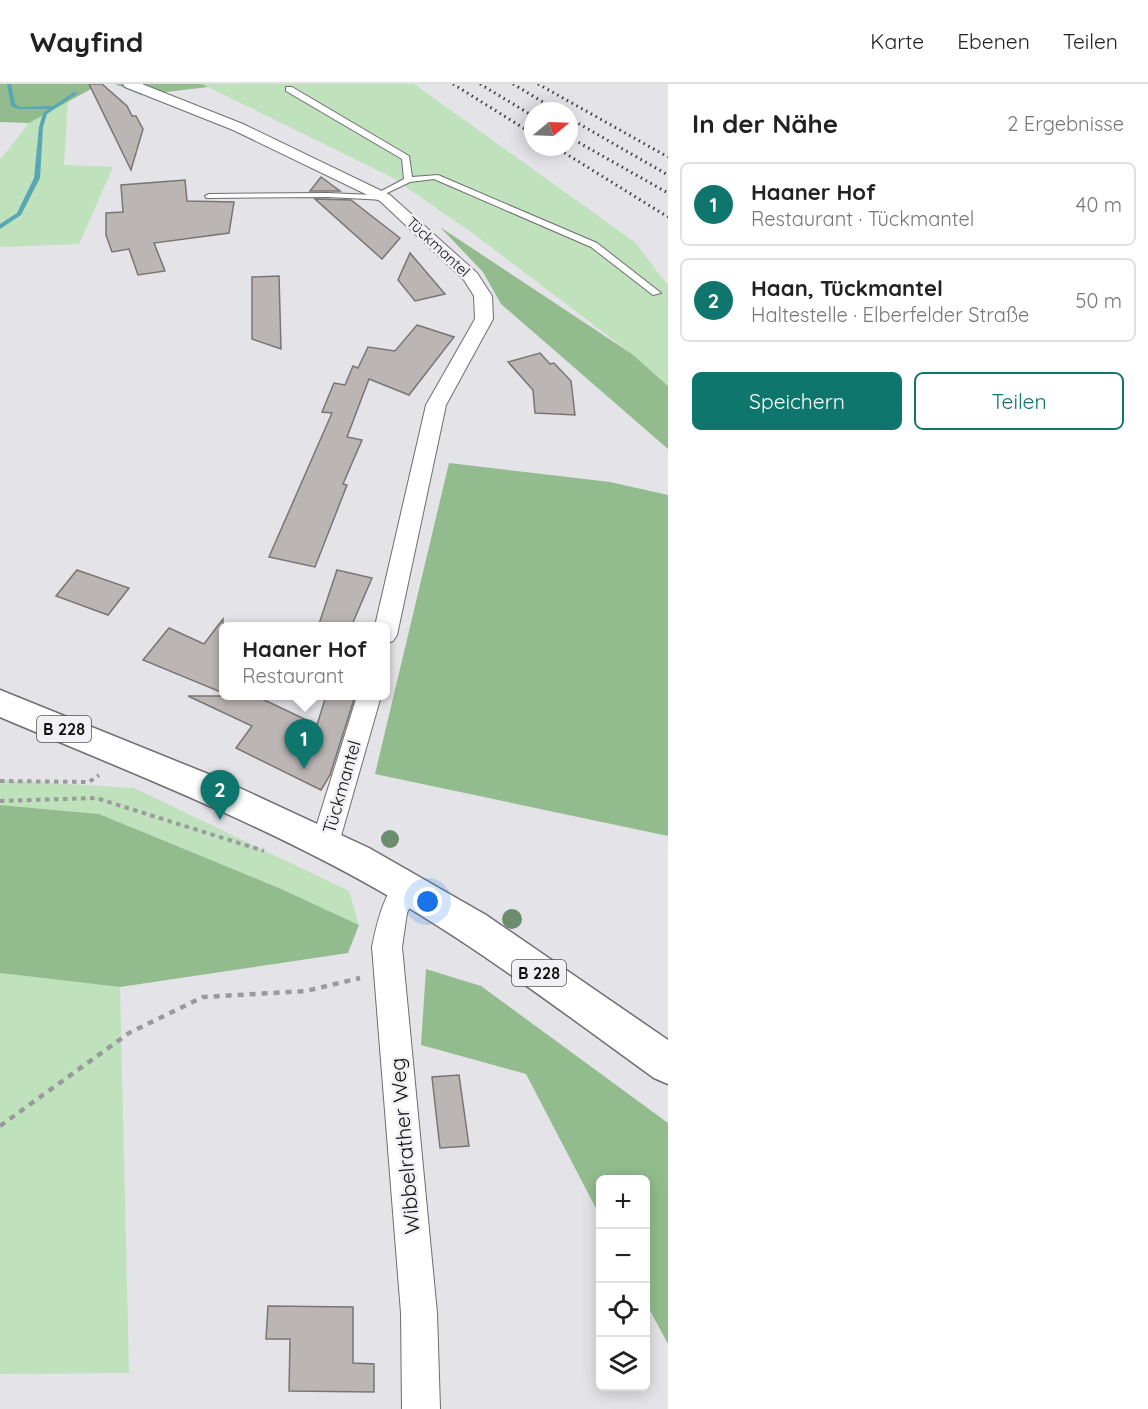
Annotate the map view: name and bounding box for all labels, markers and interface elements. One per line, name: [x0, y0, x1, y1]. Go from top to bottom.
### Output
text: Wayfind: [30, 24, 143, 59]
text: Karte: [870, 28, 924, 54]
text: Ebenen: [957, 28, 1030, 54]
text: Teilen: [1063, 28, 1118, 54]
north arrow: [524, 102, 578, 156]
text: In der Nähe: [692, 107, 838, 140]
text: 2 Ergebnisse: [1007, 111, 1124, 136]
text: Haaner Hof: [751, 178, 876, 206]
text: 1: [710, 192, 717, 217]
text: 40 m: [1076, 192, 1122, 217]
text: Restaurant · Tückmantel: [751, 206, 974, 231]
street label: Tückmantel: [403, 212, 474, 281]
text: Haan, Tückmantel: [751, 274, 943, 302]
text: 2: [708, 288, 719, 313]
text: 50 m: [1076, 288, 1122, 313]
text: Haltestelle · Elberfelder Straße: [751, 302, 1029, 327]
button: Speichern: [692, 372, 902, 430]
button: Teilen: [914, 372, 1124, 430]
popup: [219, 622, 390, 700]
text: Haaner Hof: [242, 635, 367, 663]
text: Restaurant: [242, 663, 344, 688]
road number: B 228: [37, 716, 91, 742]
pin: 1: [284, 720, 324, 769]
street label: Tückmantel: [317, 738, 366, 836]
pin: 2: [200, 770, 240, 820]
your location: [413, 887, 442, 916]
road number: B 228: [512, 960, 566, 986]
street label: Wibbelrather Weg: [383, 1057, 425, 1235]
map controls: [596, 1175, 650, 1391]
button: +: [596, 1175, 650, 1229]
button: −: [596, 1229, 650, 1283]
button: locate: [596, 1283, 650, 1337]
button: layers: [596, 1337, 650, 1391]

